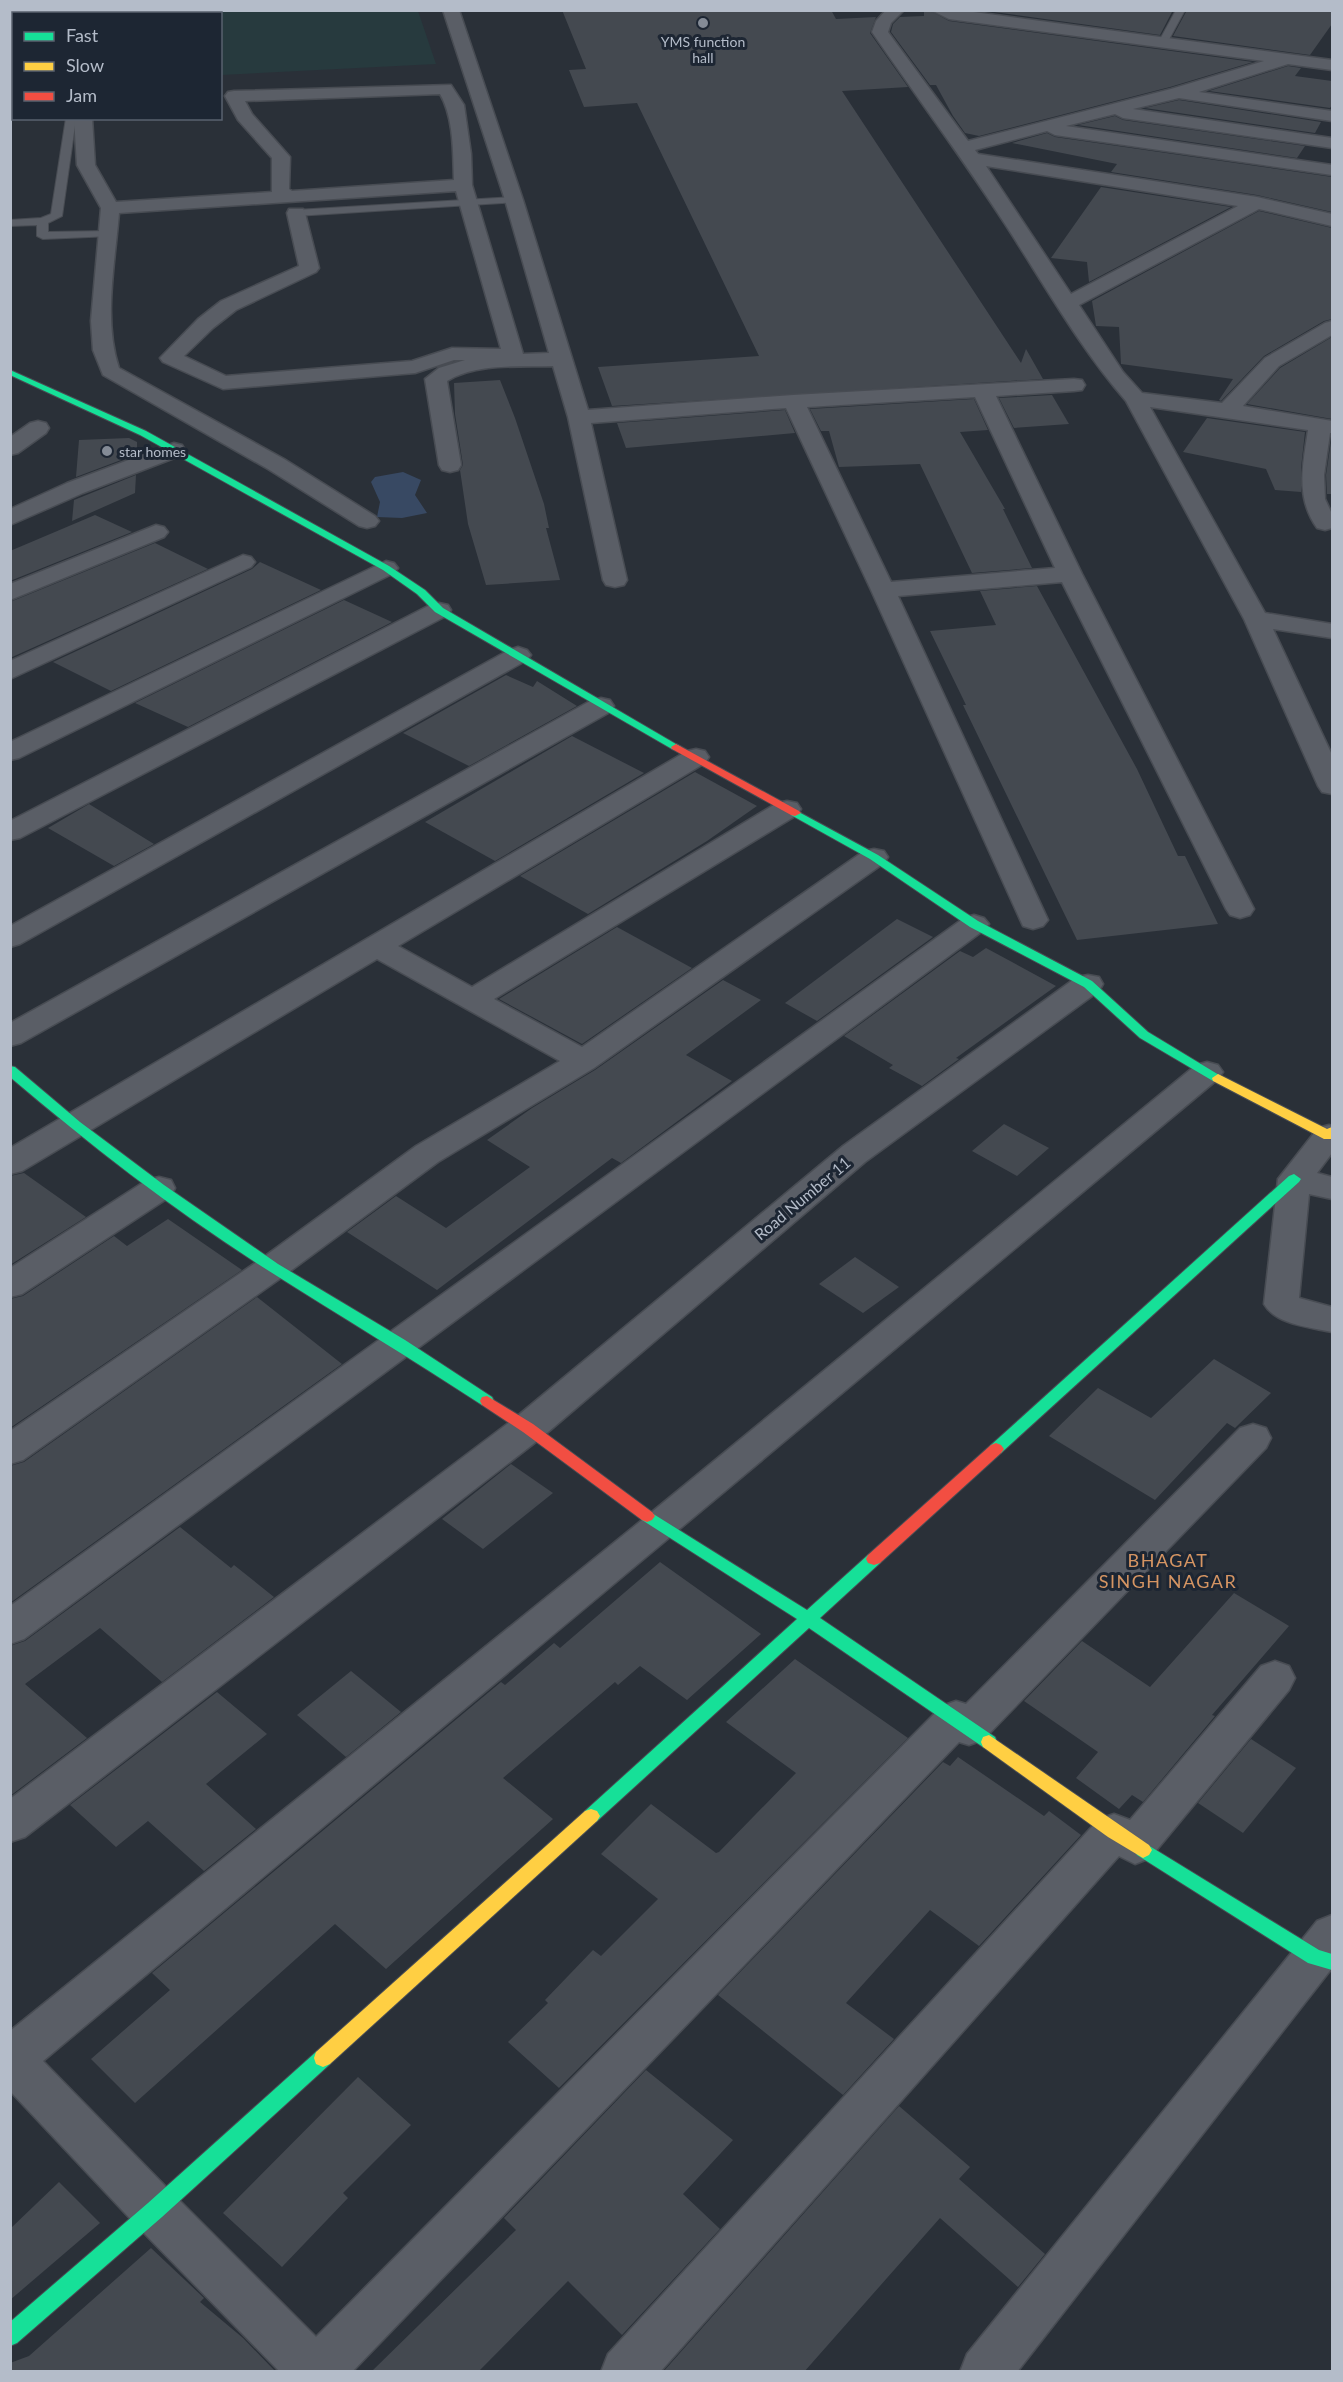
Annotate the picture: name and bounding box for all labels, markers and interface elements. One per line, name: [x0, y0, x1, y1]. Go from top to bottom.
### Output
legend: [12, 12, 222, 120]
marker: YMS function hall: [696, 16, 710, 30]
text: Fast: [66, 24, 99, 46]
place label: YMS function hall: [661, 33, 745, 66]
text: Slow: [66, 54, 104, 76]
text: Jam: [66, 84, 97, 106]
place label: star homes: [119, 443, 186, 460]
marker: star homes: [100, 444, 114, 458]
street label: Road Number 11: [750, 1152, 854, 1244]
district label: BHAGAT SINGH NAGAR: [1099, 1549, 1237, 1592]

